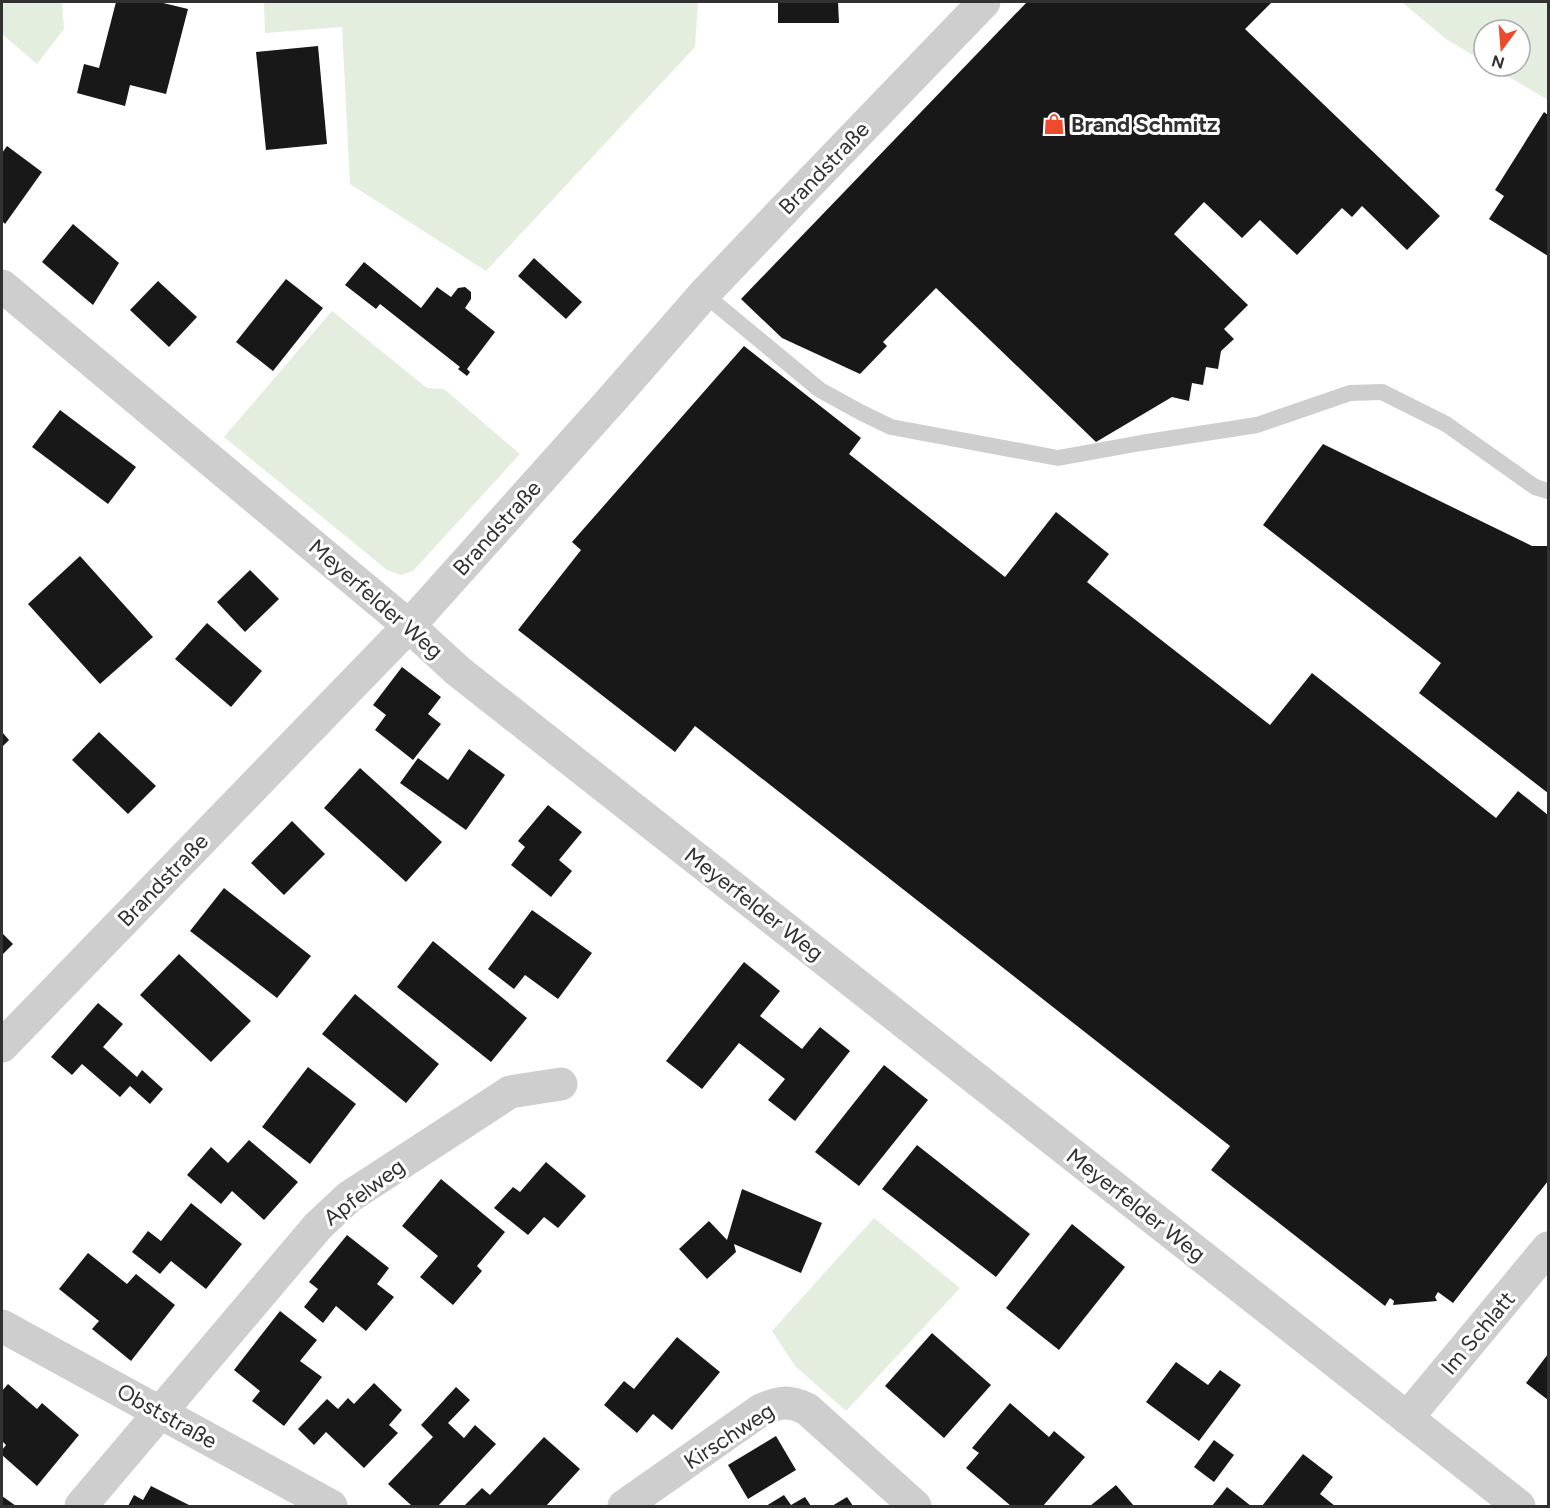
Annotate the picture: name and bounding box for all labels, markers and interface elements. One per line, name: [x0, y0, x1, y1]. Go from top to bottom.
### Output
north arrow: [1472, 18, 1532, 78]
text: N: [1489, 51, 1507, 73]
place label: Brand Schmitz: [1071, 111, 1218, 138]
shop icon: Brand Schmitz: [1042, 112, 1066, 136]
street label: Brandstraße: [773, 116, 875, 220]
street label: Brandstraße: [447, 475, 547, 581]
street label: Meyerfelder Weg: [303, 533, 449, 665]
street label: Brandstraße: [112, 828, 214, 932]
street label: Meyerfelder Weg: [679, 841, 829, 967]
street label: Meyerfelder Weg: [1061, 1142, 1211, 1268]
street label: Apfelweg: [318, 1153, 410, 1231]
street label: Im Schlatt: [1435, 1286, 1521, 1380]
street label: Obststraße: [112, 1377, 222, 1455]
street label: Kirschweg: [679, 1397, 779, 1475]

